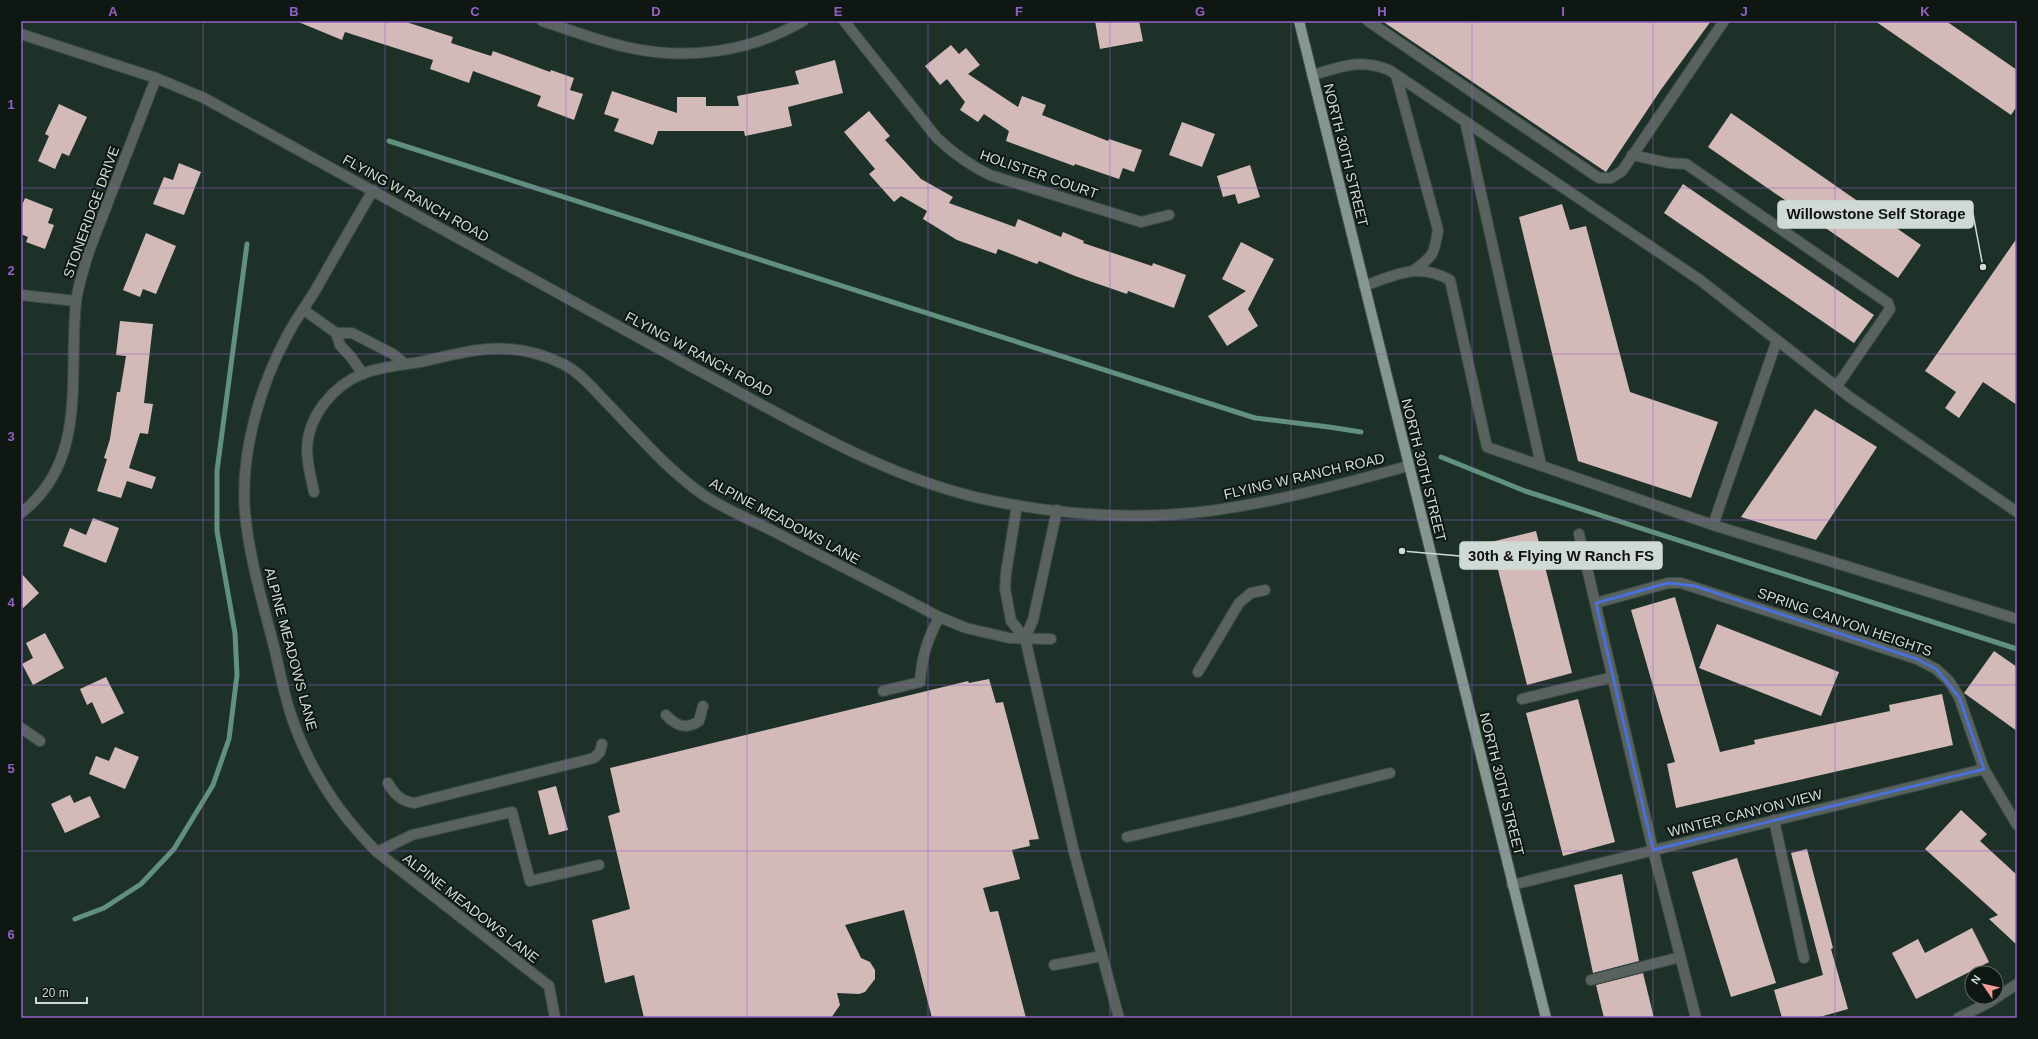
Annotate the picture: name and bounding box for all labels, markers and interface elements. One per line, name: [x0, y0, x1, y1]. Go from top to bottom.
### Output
text: A: [108, 4, 118, 19]
text: B: [289, 4, 299, 19]
text: C: [470, 4, 480, 19]
text: D: [651, 4, 661, 19]
text: E: [834, 4, 843, 19]
text: F: [1015, 4, 1023, 19]
text: G: [1195, 4, 1205, 19]
text: H: [1377, 4, 1387, 19]
text: I: [1561, 4, 1565, 19]
text: J: [1740, 4, 1748, 19]
text: K: [1920, 4, 1930, 19]
street label: NORTH 30TH STREET: [1320, 82, 1372, 229]
text: 1: [7, 97, 15, 112]
street label: STONERIDGE DRIVE: [60, 144, 122, 280]
street label: HOLISTER COURT: [978, 146, 1100, 202]
street label: FLYING W RANCH ROAD: [340, 151, 492, 245]
callout: Willowstone Self Storage: [1778, 201, 1973, 228]
text: Willowstone Self Storage: [1786, 205, 1966, 222]
text: 2: [7, 263, 15, 278]
street label: FLYING W RANCH ROAD: [623, 308, 775, 400]
street label: NORTH 30TH STREET: [1398, 397, 1450, 544]
text: 3: [7, 429, 15, 444]
street label: FLYING W RANCH ROAD: [1222, 450, 1386, 502]
street label: ALPINE MEADOWS LANE: [707, 474, 863, 568]
callout: 30th & Flying W Ranch FS: [1460, 542, 1662, 569]
text: 30th & Flying W Ranch FS: [1468, 547, 1654, 564]
street label: ALPINE MEADOWS LANE: [262, 566, 320, 732]
street label: SPRING CANYON HEIGHTS: [1756, 585, 1934, 659]
text: 4: [7, 595, 15, 610]
street label: NORTH 30TH STREET: [1476, 711, 1528, 858]
text: 5: [7, 761, 15, 776]
street label: WINTER CANYON VIEW: [1666, 786, 1825, 840]
street label: ALPINE MEADOWS LANE: [400, 850, 542, 966]
text: 6: [7, 927, 15, 942]
north arrow: [1964, 965, 2004, 1005]
text: N: [1969, 973, 1983, 986]
scale bar: [36, 979, 87, 1005]
text: 20 m: [42, 986, 69, 1000]

